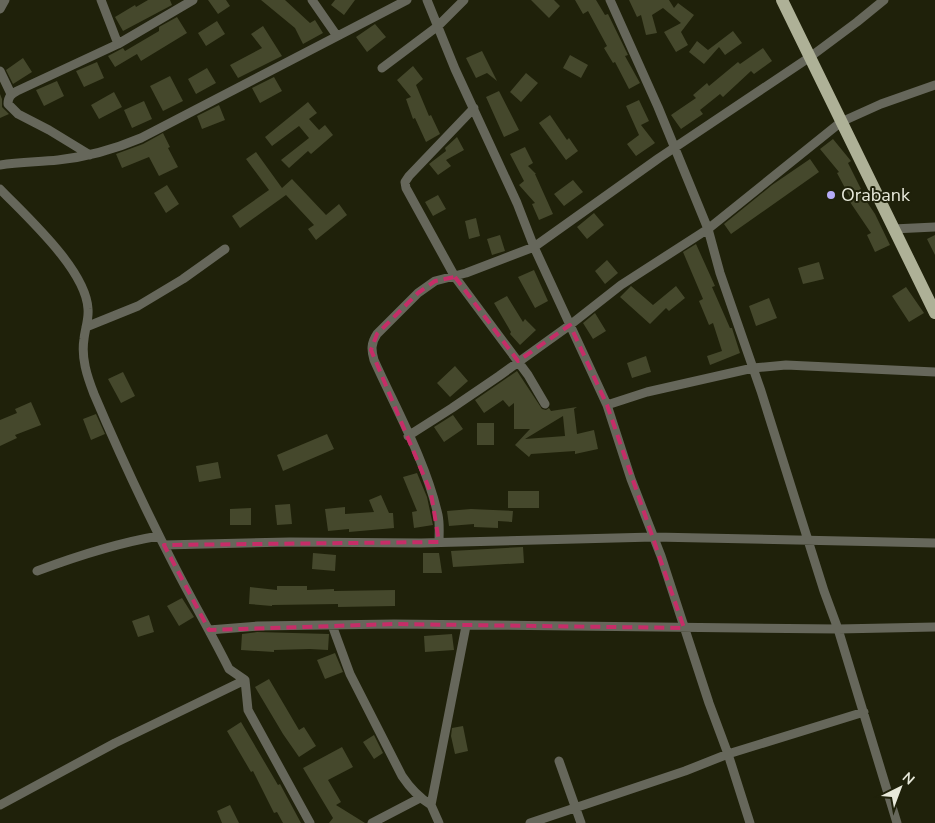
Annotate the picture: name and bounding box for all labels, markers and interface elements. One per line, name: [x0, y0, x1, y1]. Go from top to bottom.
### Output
place label: Orabank: [841, 183, 911, 207]
marker: Orabank: [825, 189, 837, 201]
north arrow: [875, 763, 925, 813]
text: N: [898, 768, 919, 789]

